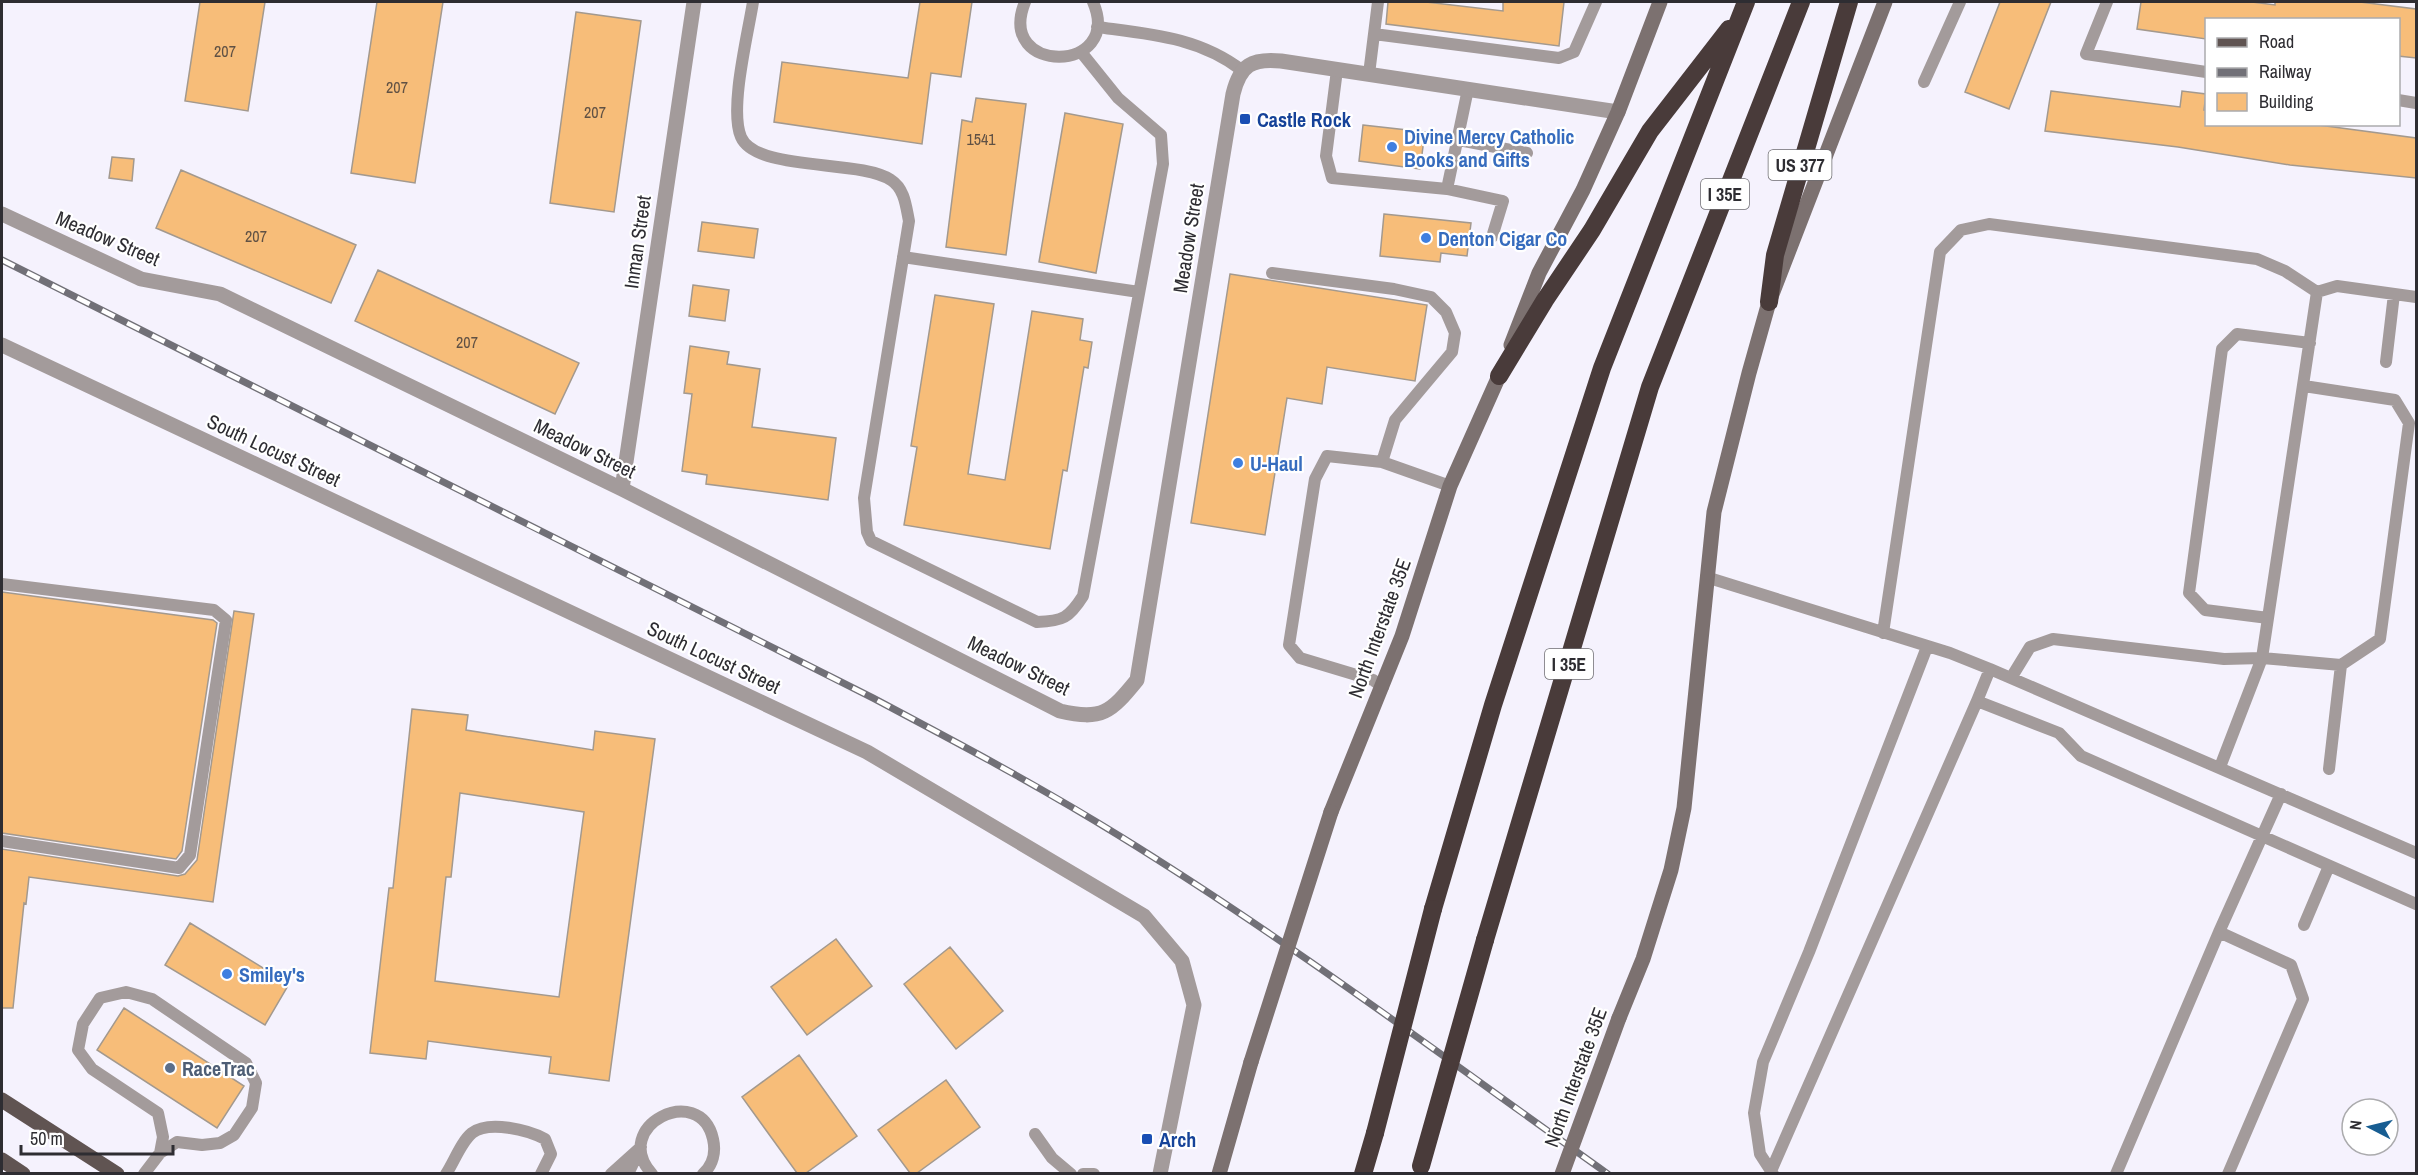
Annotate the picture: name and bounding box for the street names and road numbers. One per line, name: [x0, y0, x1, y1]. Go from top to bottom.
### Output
road number: US 377: [1768, 150, 1832, 180]
road number: I 35E: [1701, 179, 1749, 209]
street label: Meadow Street: [1166, 181, 1210, 295]
street label: Inman Street: [617, 193, 657, 290]
street label: Meadow Street: [52, 204, 164, 272]
street label: South Locust Street: [203, 407, 345, 493]
street label: Meadow Street: [530, 412, 641, 485]
street label: North Interstate 35E: [1341, 554, 1417, 702]
street label: South Locust Street: [643, 614, 785, 700]
street label: Meadow Street: [964, 629, 1075, 702]
road number: I 35E: [1545, 649, 1593, 679]
street label: North Interstate 35E: [1537, 1003, 1613, 1151]

